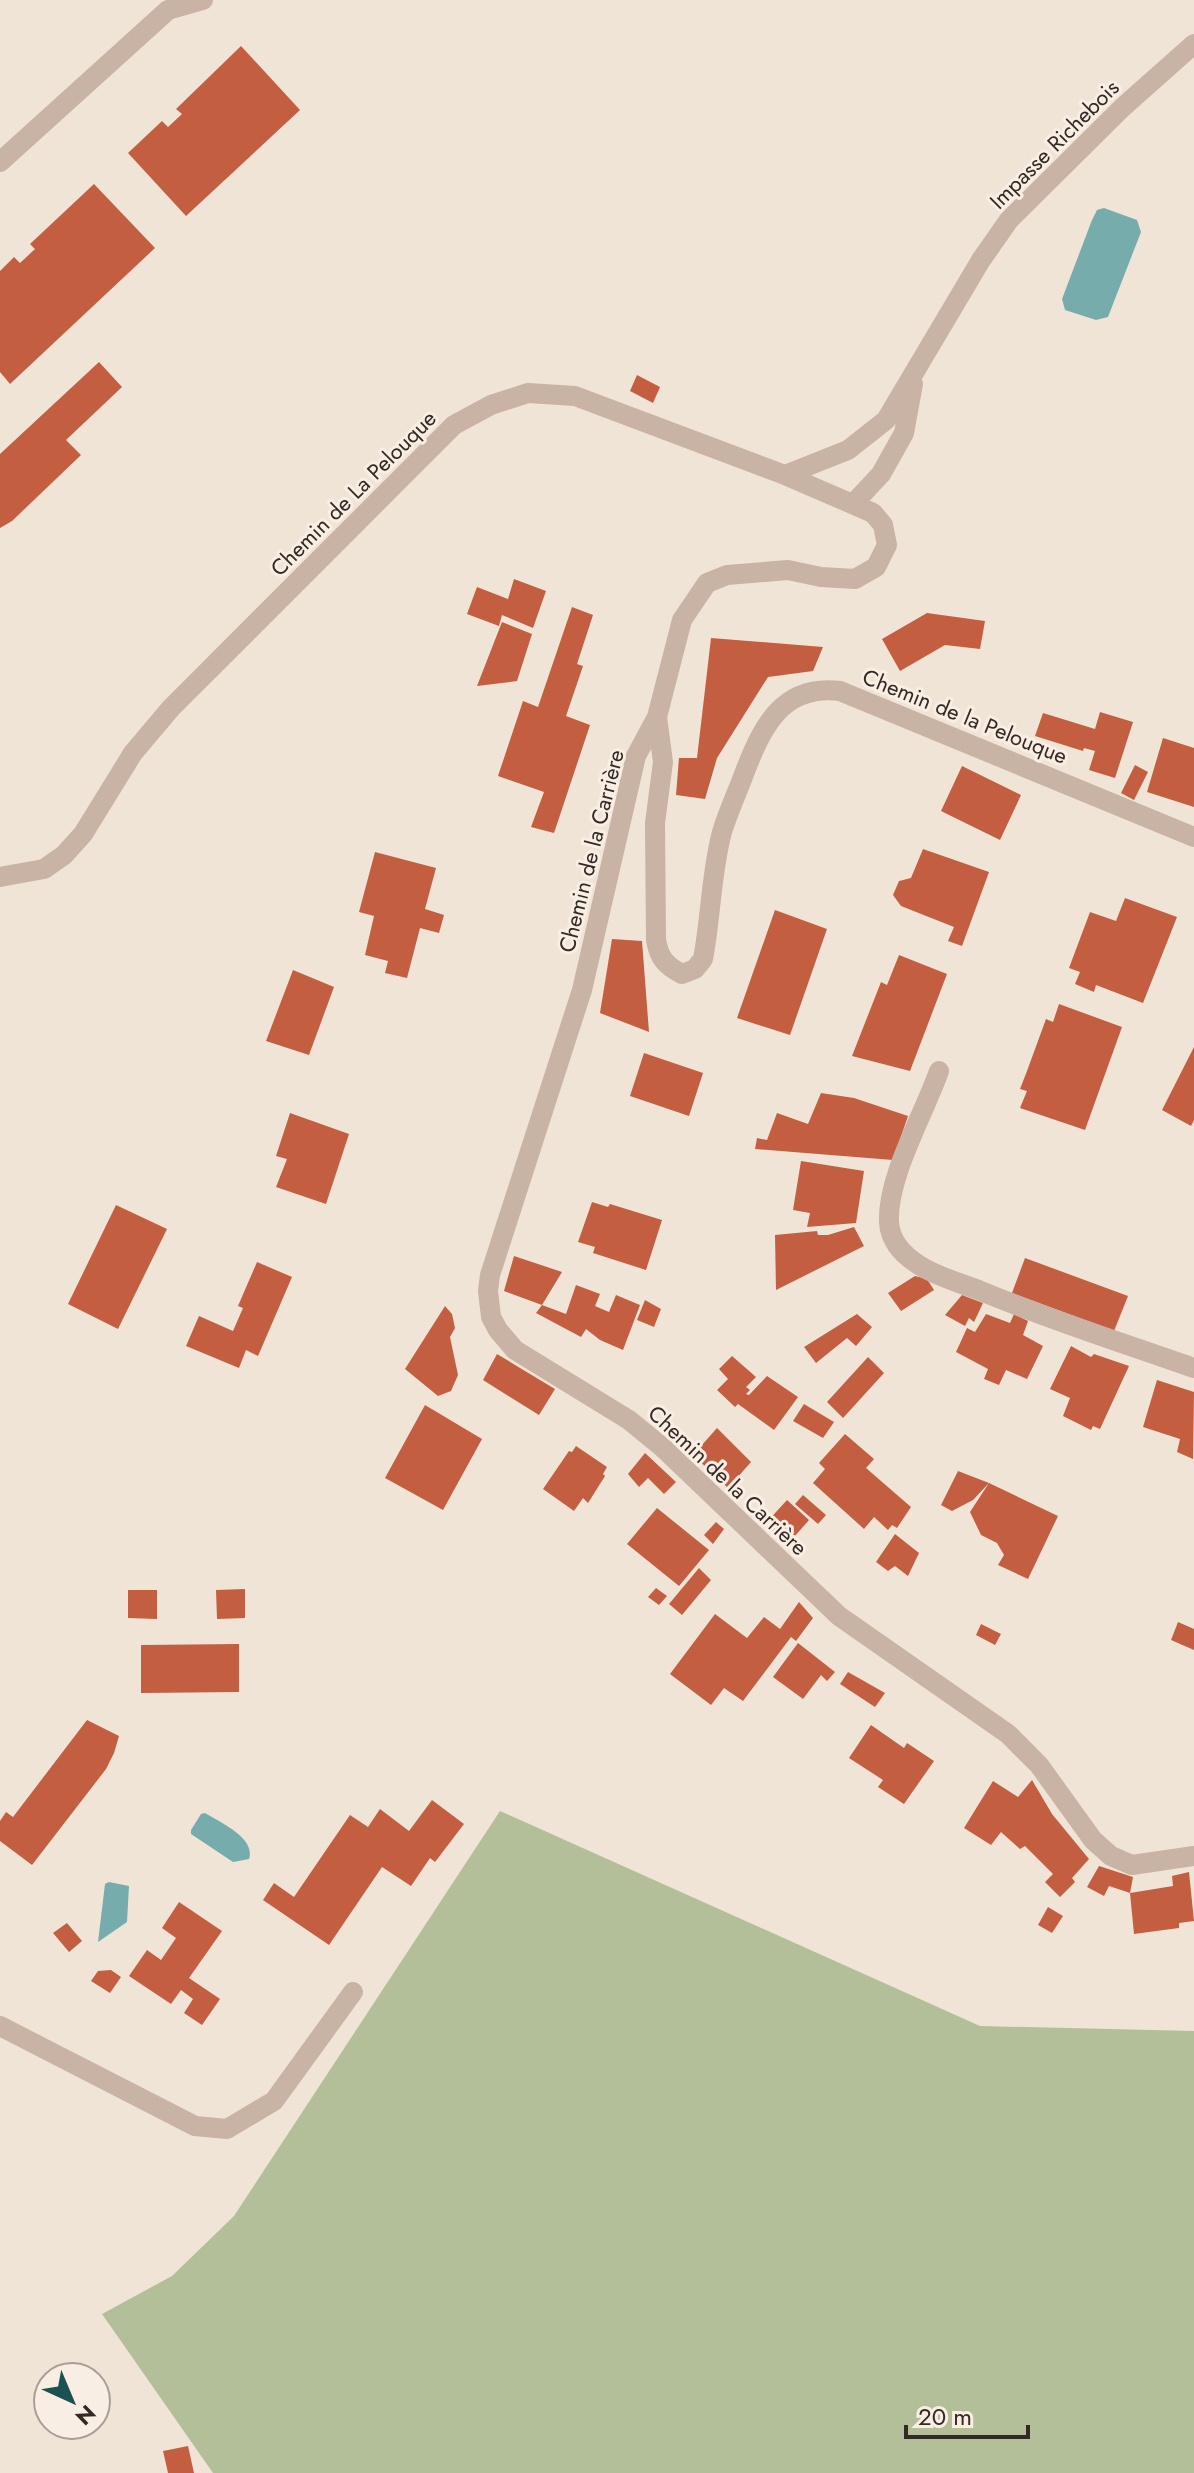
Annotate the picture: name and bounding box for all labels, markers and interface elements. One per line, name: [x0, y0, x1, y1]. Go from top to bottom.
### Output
street label: Impasse Richebois: [982, 72, 1126, 216]
street label: Chemin de La Pelouque: [263, 403, 443, 583]
street label: Chemin de la Pelouque: [858, 660, 1072, 772]
street label: Chemin de la Carrière: [550, 746, 632, 956]
street label: Chemin de la Carrière: [641, 1397, 815, 1563]
north arrow: [32, 2361, 112, 2441]
scale bar: [906, 2389, 1028, 2439]
text: N: [68, 2398, 103, 2433]
text: 20 m: [918, 2399, 972, 2434]

